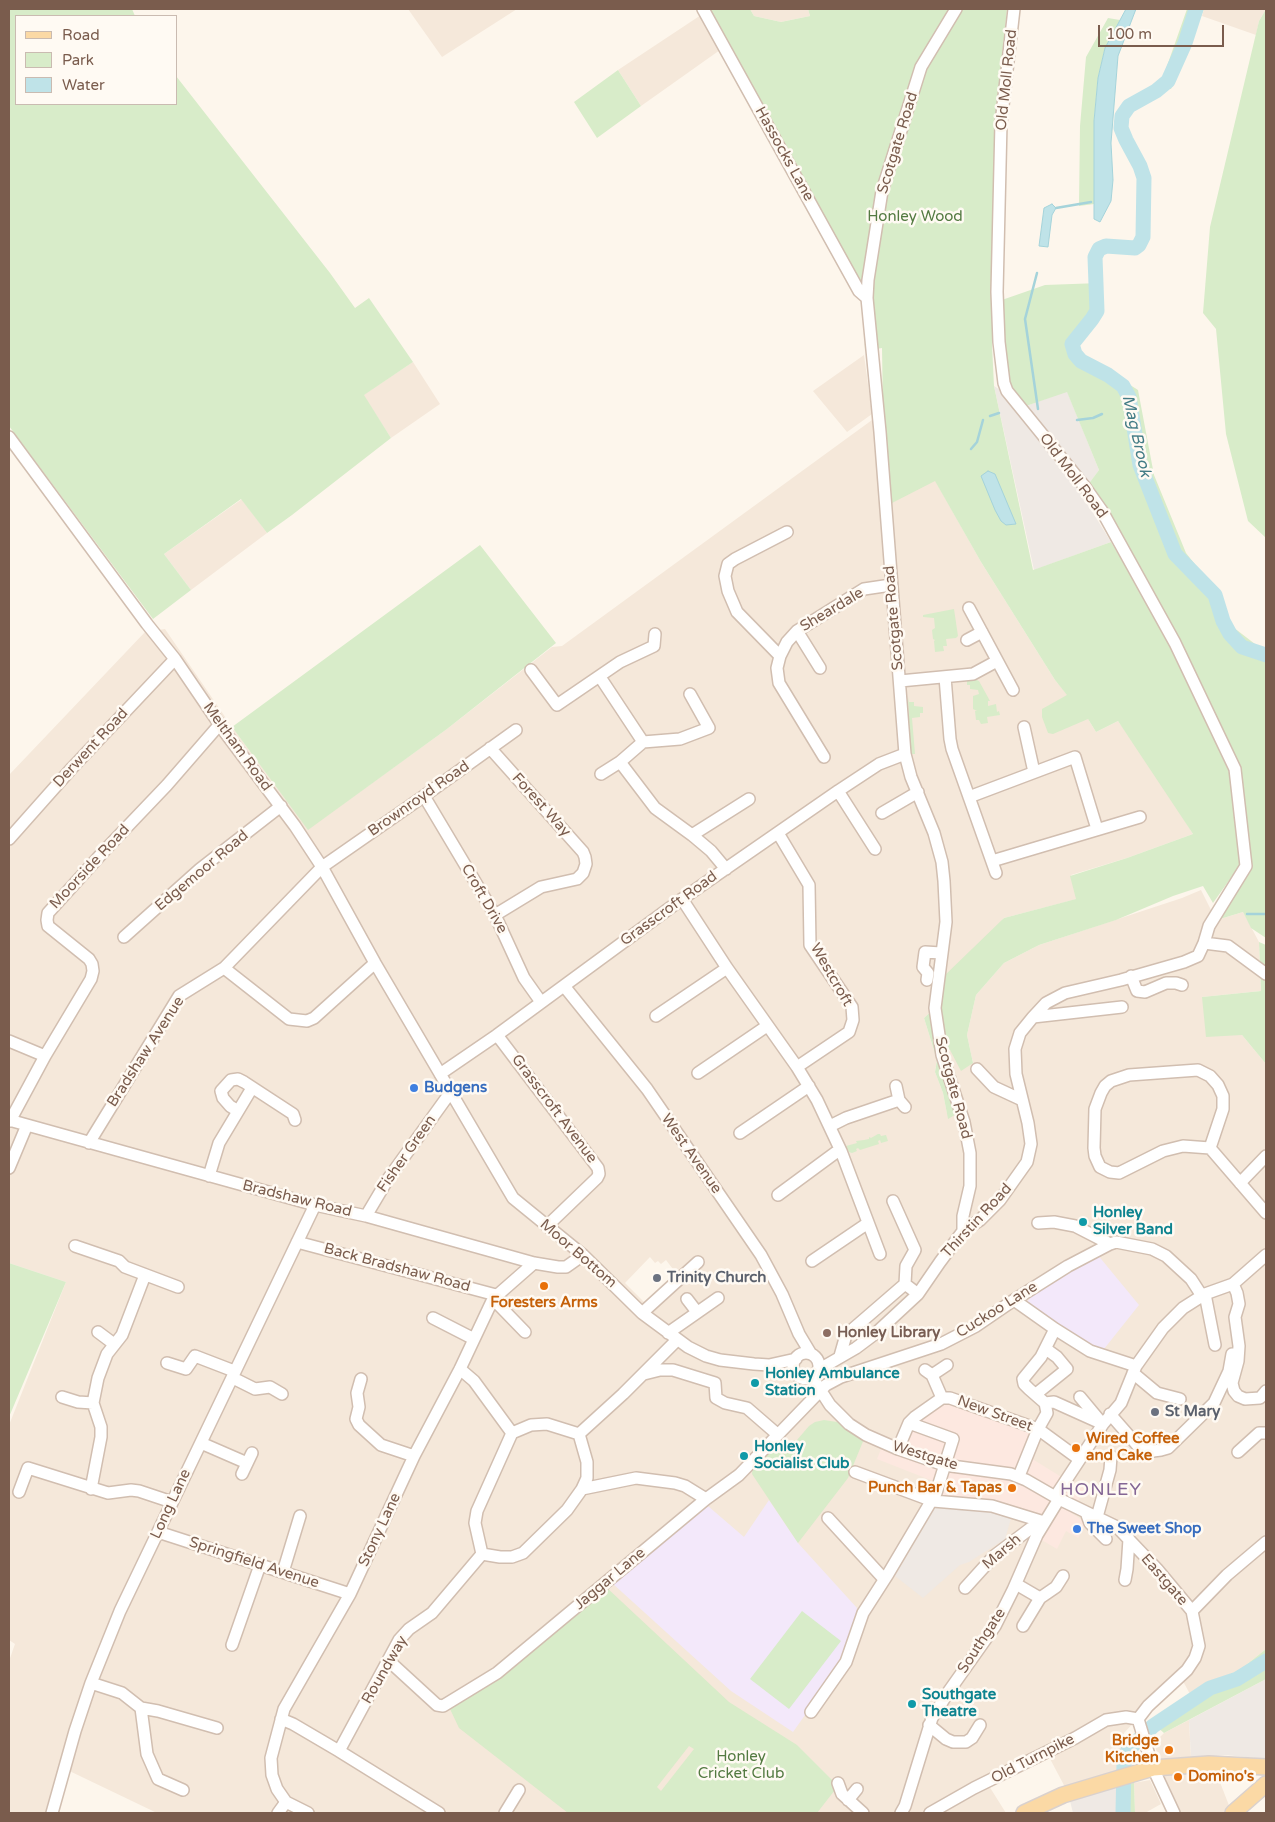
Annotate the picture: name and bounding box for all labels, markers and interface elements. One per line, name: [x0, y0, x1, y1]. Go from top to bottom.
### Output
legend: [15, 15, 178, 105]
scale bar: [1100, 15, 1226, 47]
text: 100 m: [1106, 25, 1152, 43]
text: Road: [62, 26, 100, 44]
street label: Old Moll Road: [993, 29, 1021, 131]
text: Park: [62, 51, 94, 69]
text: Water: [62, 76, 105, 94]
street label: Scotgate Road: [874, 90, 922, 196]
street label: Hassocks Lane: [751, 104, 817, 204]
park label: Honley Wood: [867, 208, 963, 226]
water label: Mag Brook: [1117, 393, 1155, 479]
street label: Old Moll Road: [1035, 430, 1111, 522]
street label: Scotgate Road: [880, 565, 908, 671]
street label: Sheardale: [797, 584, 867, 636]
street label: Meltham Road: [199, 699, 275, 795]
street label: Derwent Road: [50, 705, 132, 791]
street label: Brownroyd Road: [365, 757, 473, 841]
street label: Forest Way: [508, 769, 574, 841]
street label: Moorside Road: [46, 821, 134, 913]
street label: Edgemoor Road: [152, 827, 252, 915]
street label: Croft Drive: [457, 861, 511, 937]
street label: Grasscroft Road: [617, 868, 721, 950]
street label: Westcroft: [806, 940, 856, 1010]
street label: Bradshaw Avenue: [104, 993, 188, 1111]
street label: Scotgate Road: [931, 1035, 975, 1141]
street label: Grasscroft Avenue: [507, 1051, 601, 1167]
place label: Budgens: [424, 1079, 487, 1097]
marker: Budgens: [408, 1082, 420, 1094]
street label: West Avenue: [657, 1111, 725, 1197]
street label: Fisher Green: [374, 1112, 440, 1196]
street label: Bradshaw Road: [240, 1177, 354, 1221]
street label: Thirstin Road: [938, 1180, 1016, 1262]
place label: Honley Silver Band: [1093, 1204, 1173, 1239]
street label: Moor Bottom: [536, 1216, 620, 1292]
marker: Honley Silver Band: [1077, 1216, 1089, 1228]
street label: Back Bradshaw Road: [322, 1240, 472, 1296]
place label: Trinity Church: [667, 1269, 766, 1287]
marker: Trinity Church: [651, 1272, 663, 1284]
street label: Cuckoo Lane: [953, 1278, 1041, 1342]
marker: Foresters Arms: [538, 1280, 550, 1292]
place label: Foresters Arms: [490, 1294, 598, 1312]
place label: Honley Library: [837, 1324, 940, 1342]
marker: Honley Library: [821, 1327, 833, 1339]
place label: Honley Ambulance Station: [765, 1365, 900, 1400]
marker: Honley Ambulance Station: [749, 1377, 761, 1389]
street label: New Street: [955, 1392, 1035, 1436]
place label: St Mary: [1165, 1403, 1220, 1421]
marker: St Mary: [1149, 1406, 1161, 1418]
place label: Wired Coffee and Cake: [1086, 1430, 1180, 1465]
place label: Honley Socialist Club: [754, 1438, 850, 1473]
street label: Westgate: [890, 1438, 960, 1474]
marker: Wired Coffee and Cake: [1070, 1442, 1082, 1454]
marker: Honley Socialist Club: [738, 1450, 750, 1462]
street label: Long Lane: [147, 1466, 195, 1542]
place label: Punch Bar & Tapas: [868, 1479, 1002, 1497]
district label: HONLEY: [1059, 1479, 1143, 1501]
marker: Punch Bar & Tapas: [1006, 1482, 1018, 1494]
street label: Stony Lane: [355, 1490, 405, 1570]
place label: The Sweet Shop: [1087, 1520, 1202, 1538]
marker: The Sweet Shop: [1071, 1523, 1083, 1535]
street label: Marsh: [979, 1530, 1025, 1574]
street label: Springfield Avenue: [187, 1534, 321, 1592]
street label: Jaggar Lane: [571, 1544, 649, 1614]
street label: Eastgate: [1137, 1551, 1191, 1609]
street label: Southgate: [954, 1605, 1010, 1677]
street label: Roundway: [358, 1633, 412, 1707]
place label: Southgate Theatre: [922, 1686, 996, 1721]
marker: Southgate Theatre: [906, 1698, 918, 1710]
street label: Old Turnpike: [988, 1730, 1078, 1788]
place label: Bridge Kitchen: [1105, 1732, 1159, 1767]
marker: Bridge Kitchen: [1163, 1744, 1175, 1756]
park label: Honley Cricket Club: [698, 1748, 784, 1783]
place label: Domino's: [1188, 1768, 1254, 1786]
marker: Domino's: [1172, 1771, 1184, 1783]

